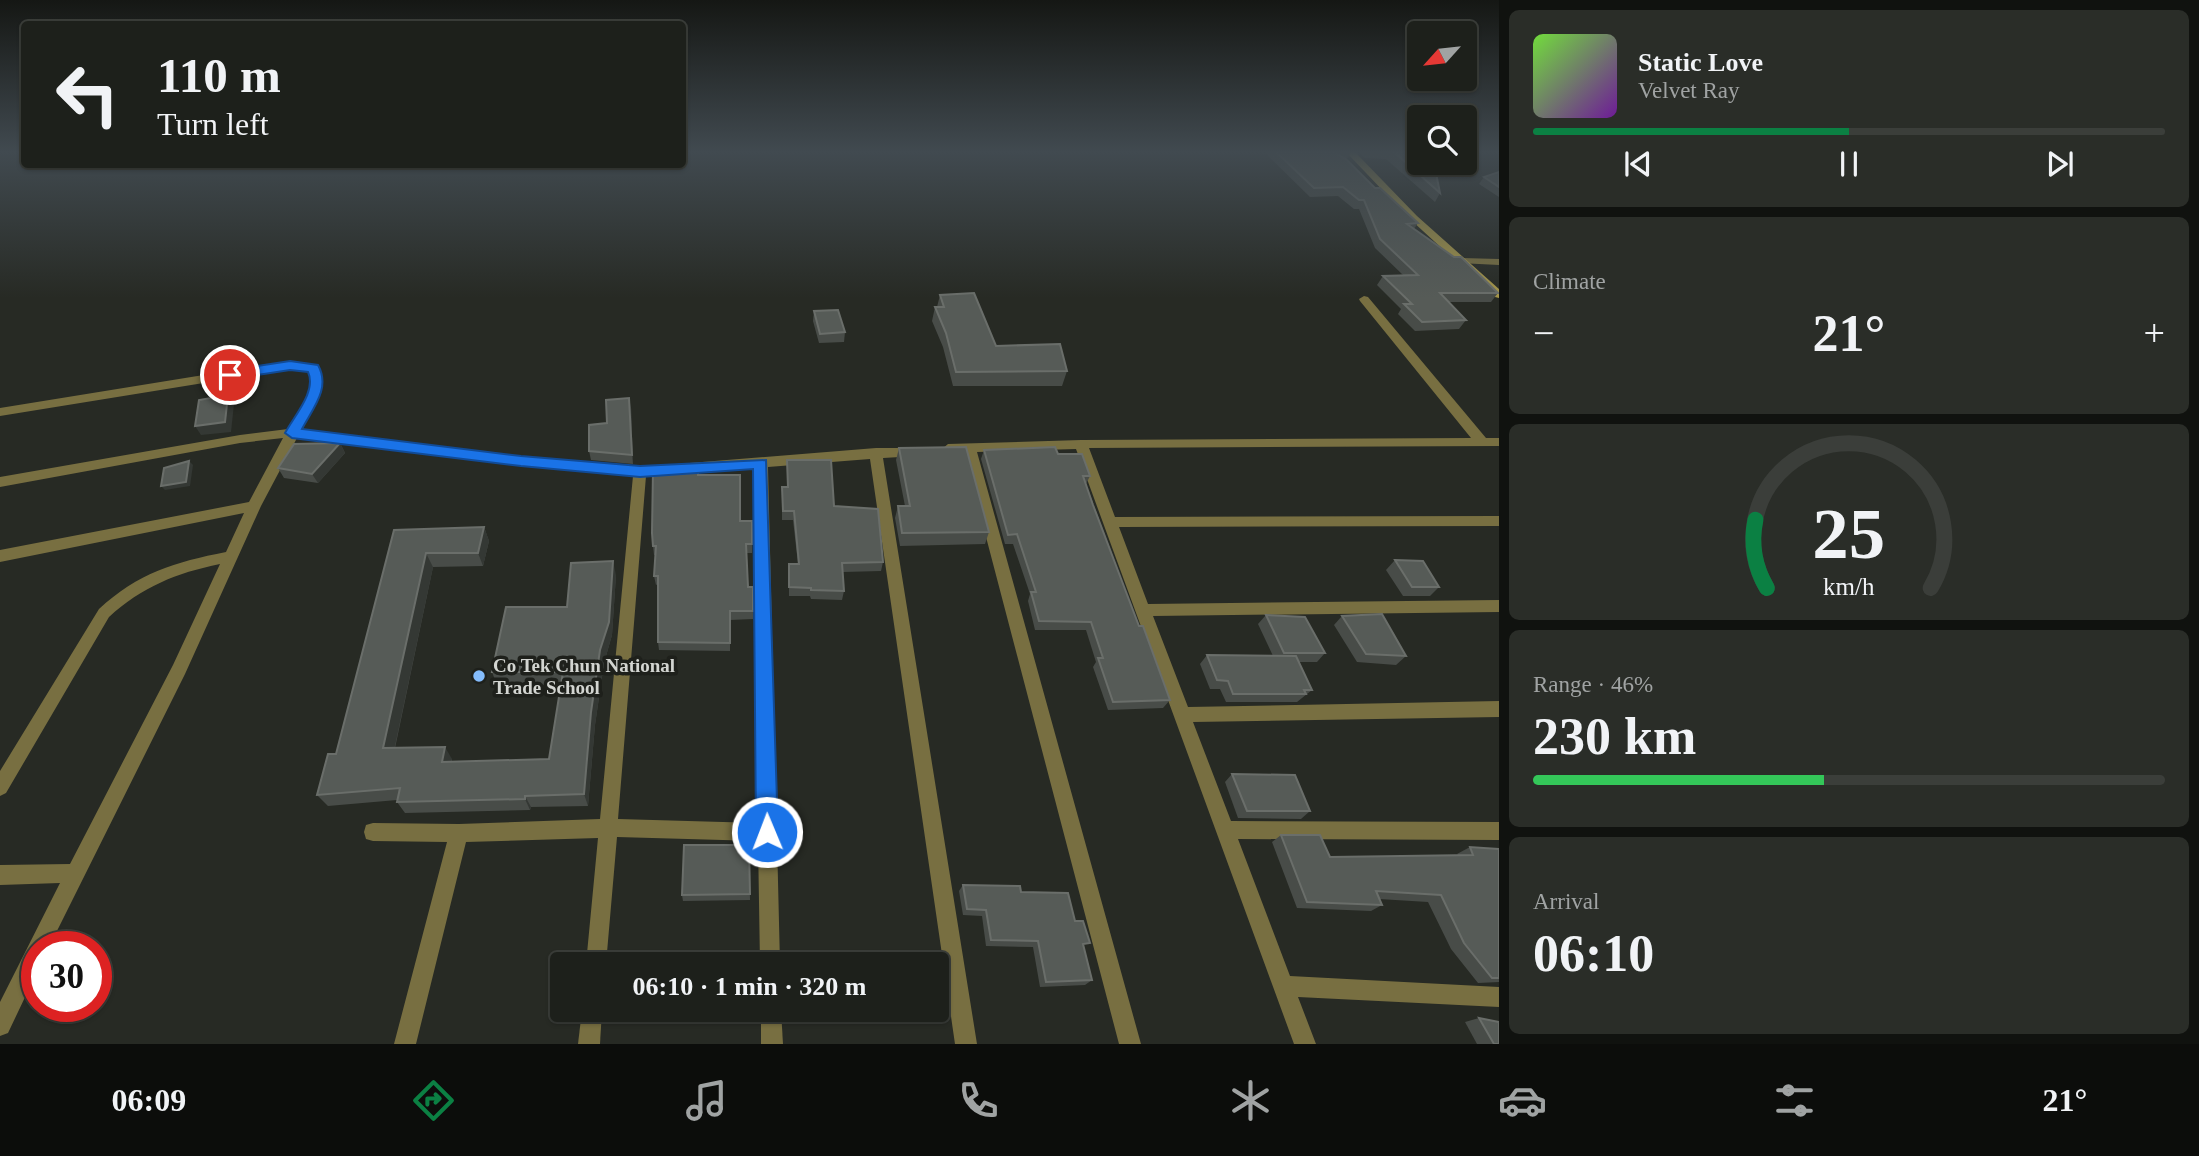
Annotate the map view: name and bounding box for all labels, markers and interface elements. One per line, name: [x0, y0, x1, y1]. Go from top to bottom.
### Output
north arrow: [1407, 21, 1477, 91]
map controls: [1407, 21, 1477, 175]
text: 110 m: [157, 48, 281, 103]
text: Static Love: [1638, 48, 1763, 77]
icon: left: [42, 49, 133, 140]
text: Velvet Ray: [1638, 78, 1740, 103]
button: search: [1407, 105, 1477, 175]
text: Turn left: [157, 106, 269, 142]
icon: previous: [1619, 145, 1657, 183]
icon: pause: [1830, 145, 1868, 183]
icon: next: [2041, 145, 2079, 183]
text: Climate: [1533, 269, 1606, 294]
text: 21°: [1813, 305, 1885, 362]
text: −: [1533, 312, 1554, 354]
text: +: [2144, 312, 2165, 354]
pin: [200, 345, 260, 405]
icon: arrive: [211, 356, 249, 394]
text: 25: [1813, 493, 1885, 574]
text: km/h: [1823, 573, 1875, 600]
place label: Co Tek Chun National Trade School: [493, 655, 675, 698]
marker: Co Tek Chun National Trade School: [471, 668, 487, 684]
text: Range · 46%: [1533, 672, 1653, 697]
text: 230 km: [1533, 708, 1696, 765]
position arrow: [730, 795, 804, 869]
text: Arrival: [1533, 889, 1599, 914]
text: 06:10: [1533, 925, 1654, 982]
speed limit sign: 30: [21, 931, 112, 1022]
text: 06:10 · 1 min · 320 m: [633, 972, 867, 1001]
icon: directions: [409, 1076, 458, 1125]
icon: music: [682, 1076, 731, 1125]
icon: phone: [954, 1076, 1003, 1125]
icon: climate: [1226, 1076, 1275, 1125]
icon: car: [1498, 1076, 1547, 1125]
icon: filters: [1770, 1076, 1819, 1125]
text: 06:09: [112, 1082, 186, 1118]
text: 21°: [2043, 1082, 2087, 1118]

